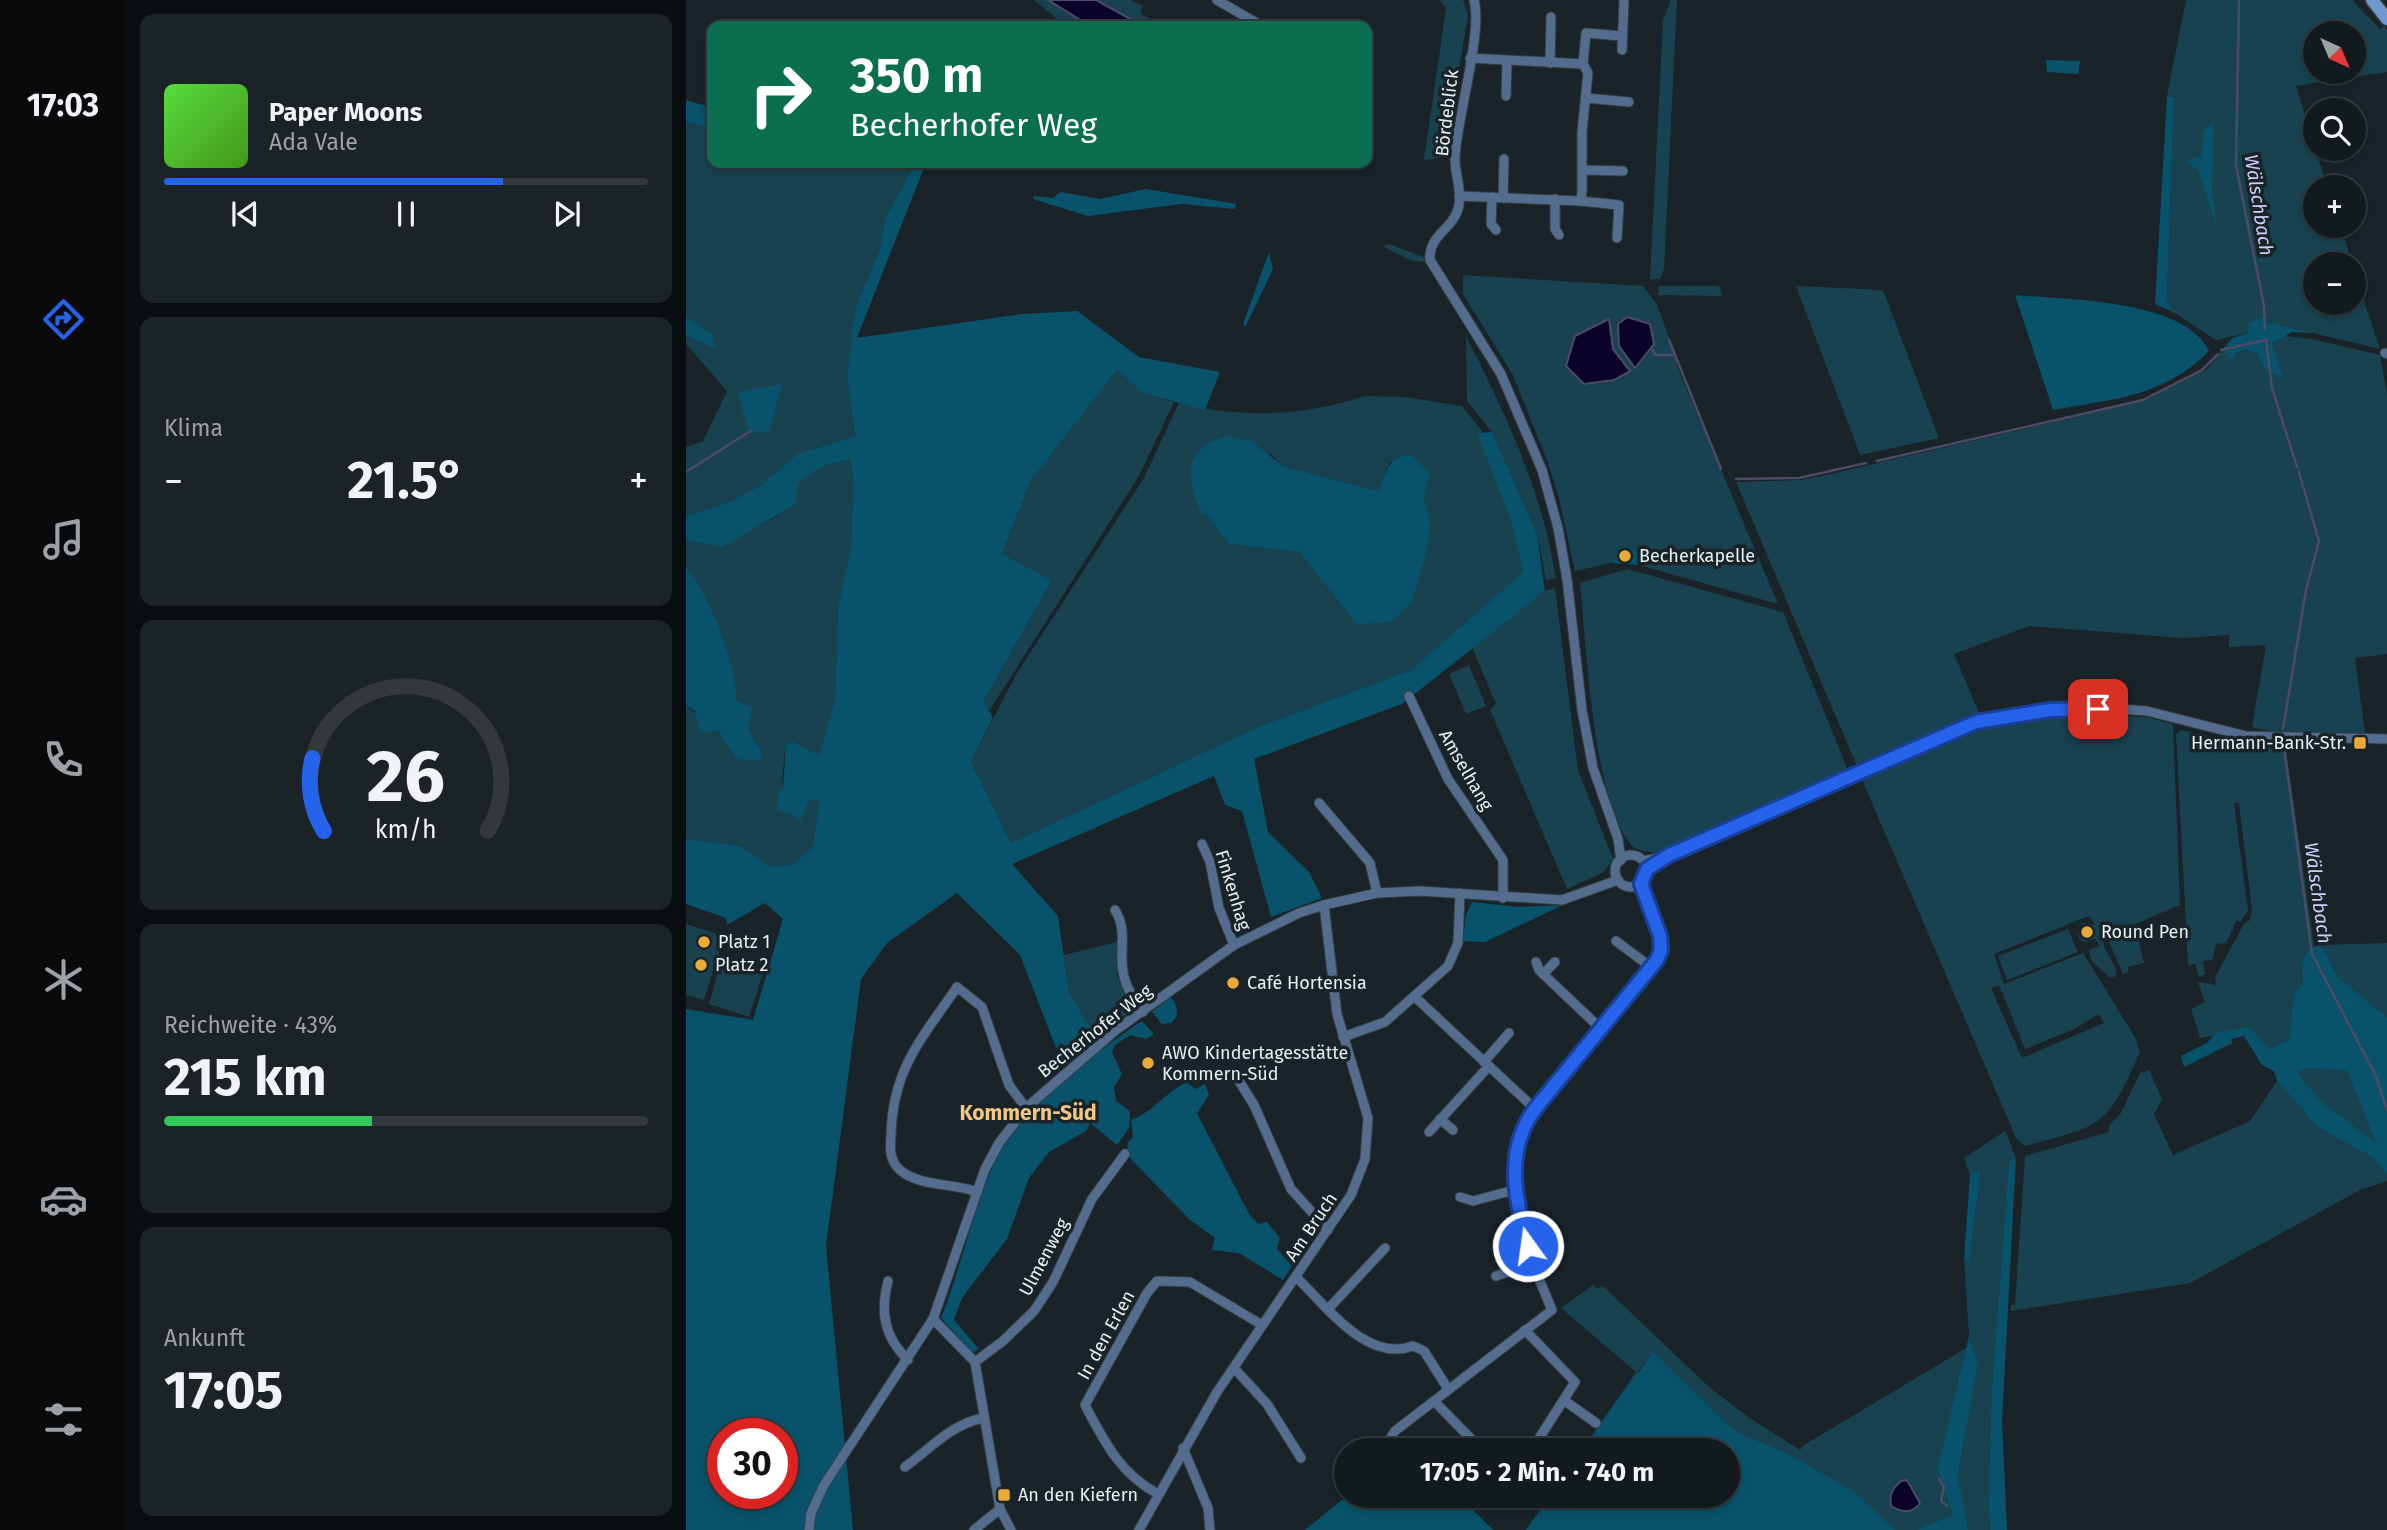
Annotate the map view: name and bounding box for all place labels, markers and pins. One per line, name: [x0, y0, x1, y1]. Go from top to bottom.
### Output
place label: Becherkapelle: [1639, 545, 1755, 567]
marker: Becherkapelle: [1617, 548, 1633, 564]
pin: [2068, 679, 2128, 739]
place label: Hermann-Bank-Str.: [2191, 732, 2346, 754]
marker: Hermann-Bank-Str.: [2352, 735, 2368, 751]
place label: Round Pen: [2101, 921, 2189, 943]
marker: Round Pen: [2079, 924, 2095, 940]
place label: Platz 1: [718, 931, 770, 953]
marker: Platz 1: [696, 934, 712, 950]
place label: Platz 2: [715, 954, 768, 976]
marker: Platz 2: [693, 957, 709, 973]
place label: Café Hortensia: [1247, 972, 1367, 994]
marker: Café Hortensia: [1225, 975, 1241, 991]
place label: AWO Kindertagesstätte Kommern-Süd: [1162, 1042, 1348, 1085]
marker: AWO Kindertagesstätte Kommern-Süd: [1140, 1055, 1156, 1071]
place label: An den Kiefern: [1018, 1484, 1138, 1506]
marker: An den Kiefern: [996, 1487, 1012, 1503]

